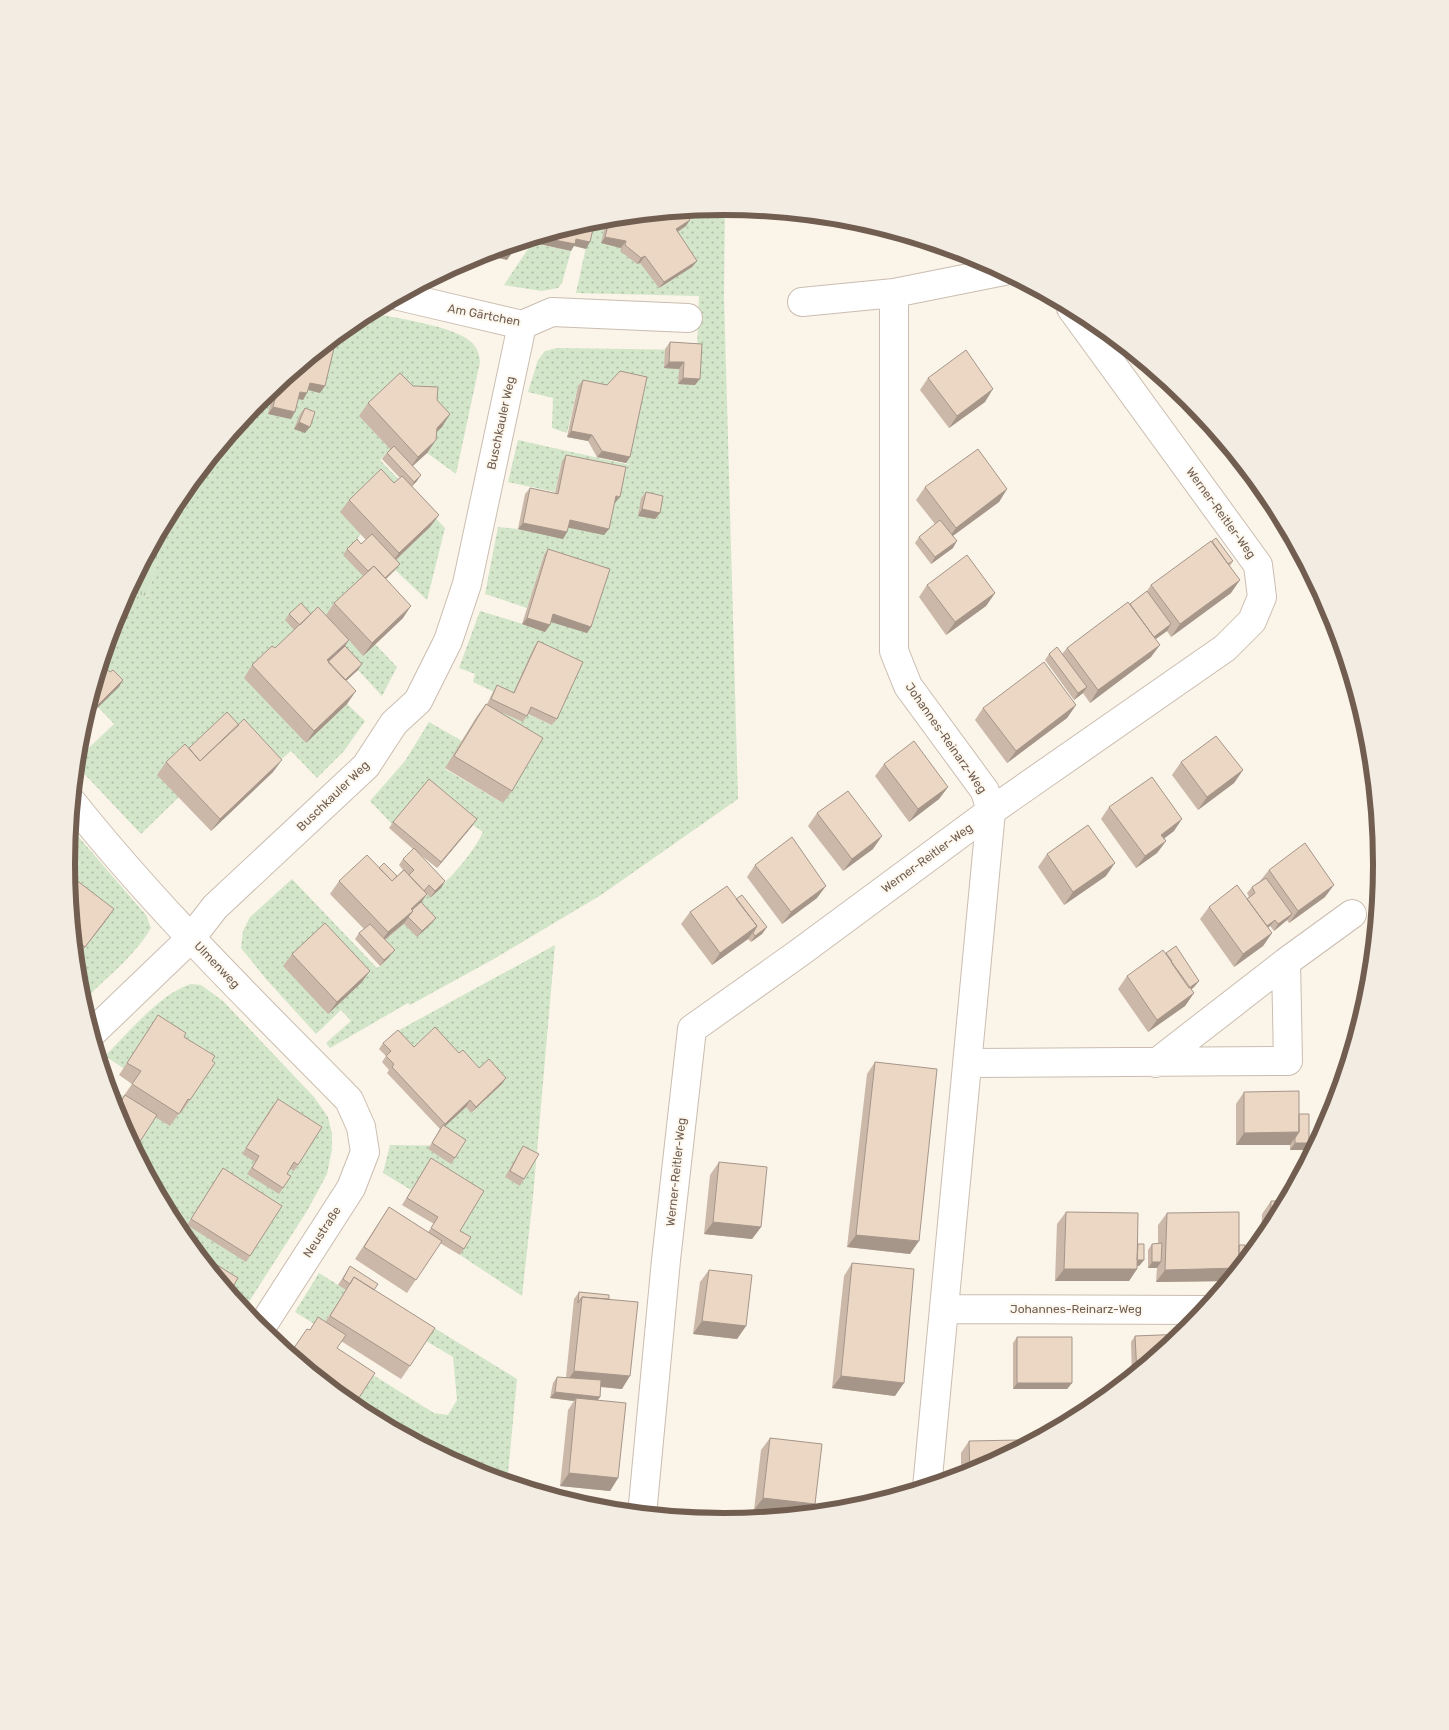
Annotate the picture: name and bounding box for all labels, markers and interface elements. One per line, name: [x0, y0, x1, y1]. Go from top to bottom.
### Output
street label: Am Gärtchen: [447, 301, 521, 329]
street label: Buschkauler Weg: [484, 375, 518, 471]
street label: Werner-Reitler-Weg: [1183, 465, 1259, 561]
street label: Johannes-Reinarz-Weg: [902, 680, 990, 796]
street label: Buschkauler Weg: [294, 758, 372, 834]
street label: Werner-Reitler-Weg: [879, 820, 975, 896]
street label: Ulmenweg: [191, 939, 243, 991]
street label: Werner-Reitler-Weg: [663, 1117, 689, 1227]
street label: Neustraße: [300, 1204, 344, 1260]
street label: Johannes-Reinarz-Weg: [1010, 1302, 1142, 1316]

